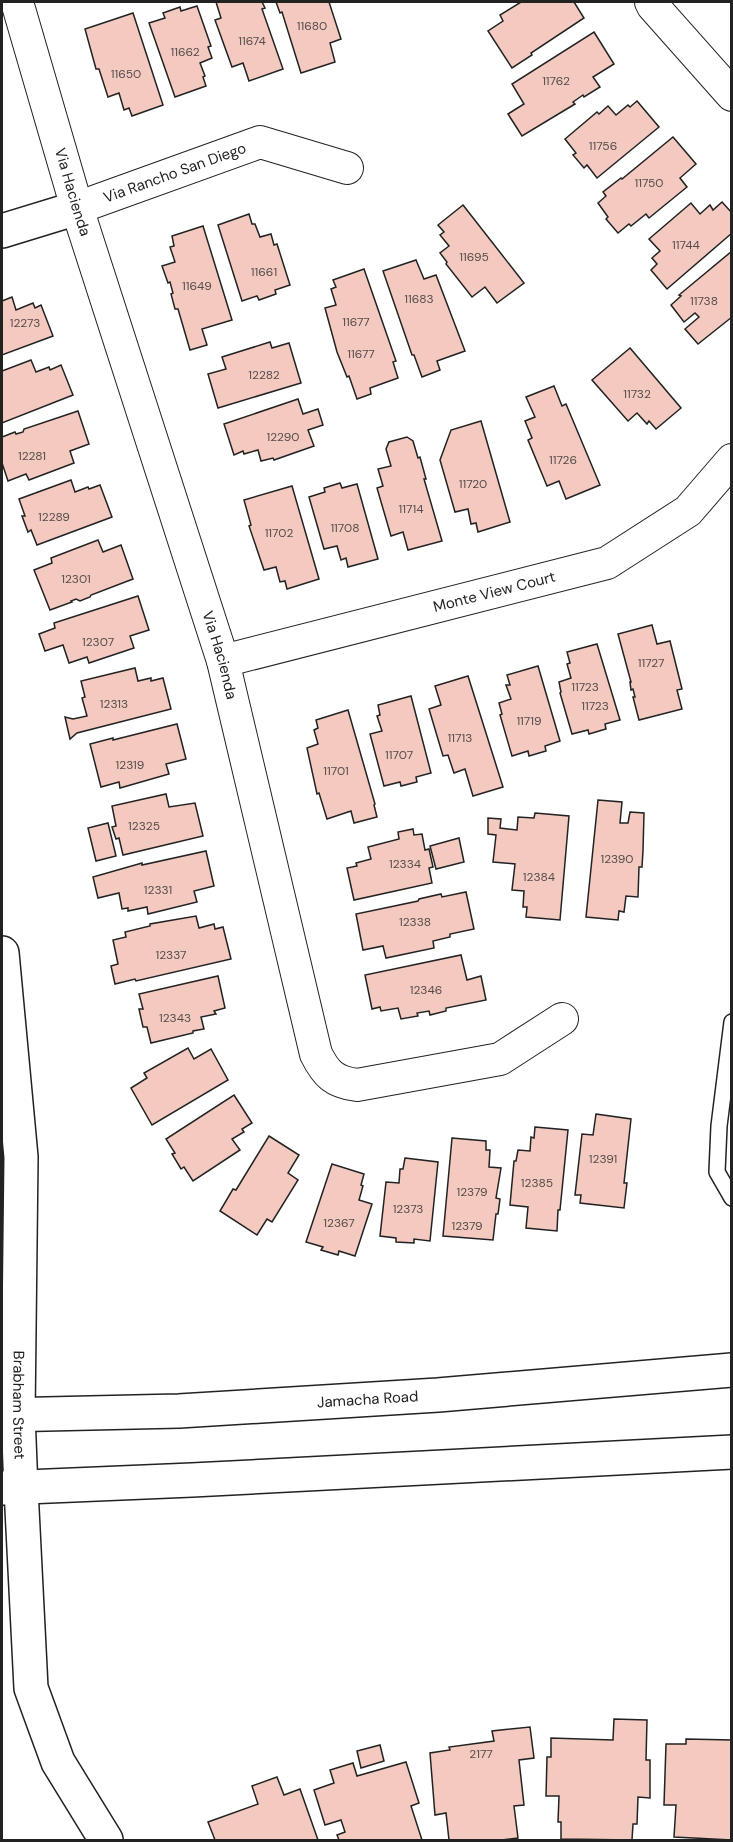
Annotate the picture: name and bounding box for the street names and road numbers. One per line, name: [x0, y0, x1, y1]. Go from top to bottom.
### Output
street label: Via Rancho San Diego: [101, 138, 249, 208]
street label: Via Hacienda: [50, 146, 95, 239]
street label: Monte View Court: [431, 567, 558, 617]
street label: Via Hacienda: [198, 608, 242, 701]
street label: Brabham Street: [8, 1351, 30, 1460]
street label: Jamacha Road: [316, 1386, 419, 1412]

